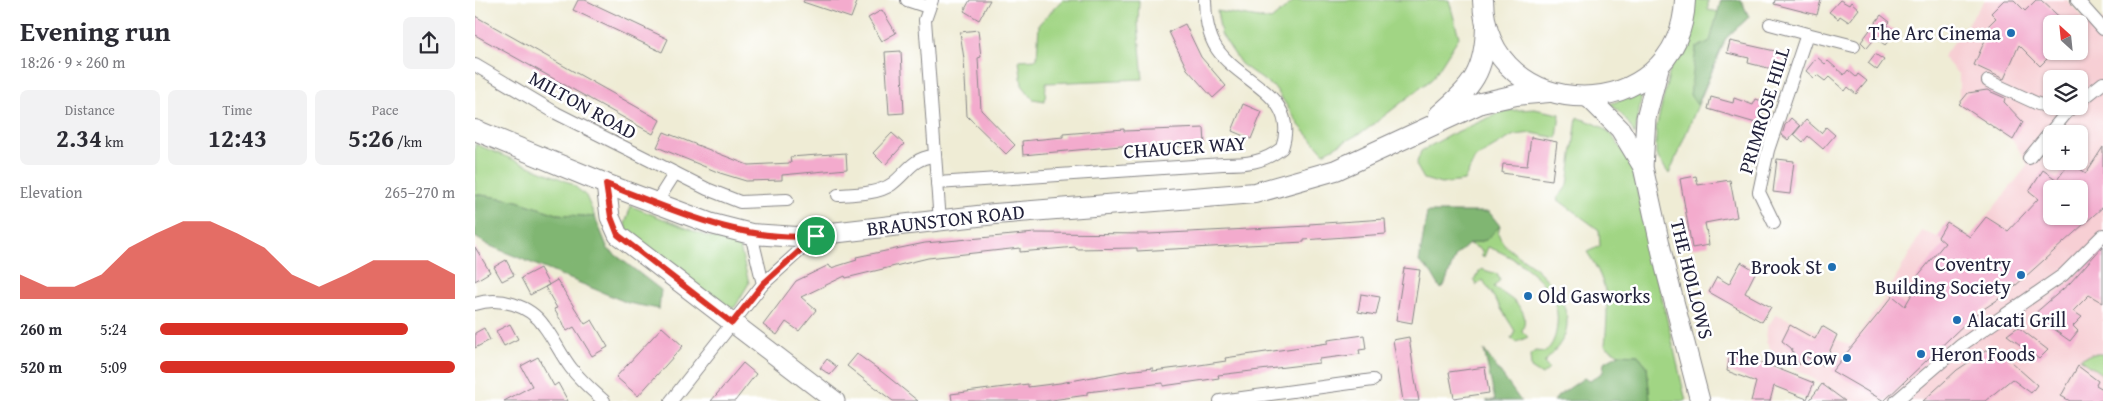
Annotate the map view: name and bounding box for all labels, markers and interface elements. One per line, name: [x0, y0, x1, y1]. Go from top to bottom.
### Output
text: Evening run: [20, 10, 171, 51]
north arrow: [2043, 15, 2087, 60]
map controls: [2043, 15, 2088, 225]
button: share: [403, 17, 455, 69]
place label: The Arc Cinema: [1869, 18, 2002, 47]
marker: The Arc Cinema: [2005, 27, 2017, 39]
street label: PRIMROSE HILL: [1730, 42, 1797, 177]
text: 18:26 · 9 × 260 m: [20, 50, 125, 74]
street label: MILTON ROAD: [524, 63, 642, 146]
button: layers: [2043, 70, 2088, 115]
text: Distance: [65, 100, 115, 120]
text: Time: [223, 100, 252, 120]
text: Pace: [372, 100, 399, 120]
text: 2.34: [56, 120, 102, 156]
text: 12:43: [208, 120, 267, 156]
text: 5:26: [348, 120, 394, 156]
button: +: [2043, 125, 2088, 170]
street label: CHAUCER WAY: [1122, 128, 1248, 165]
text: km: [102, 132, 124, 152]
text: /km: [394, 132, 422, 152]
text: Elevation: [20, 180, 83, 204]
text: 265–270 m: [385, 180, 455, 204]
button: −: [2043, 180, 2088, 225]
street label: BRAUNSTON ROAD: [865, 197, 1026, 243]
pin: [795, 215, 837, 257]
street label: THE HOLLOWS: [1664, 216, 1721, 342]
icon: arrive: [802, 222, 830, 250]
place label: Coventry Building Society: [1875, 249, 2011, 301]
place label: Brook St: [1751, 252, 1822, 281]
marker: Brook St: [1826, 261, 1838, 273]
marker: Coventry Building Society: [2015, 269, 2027, 281]
place label: Old Gasworks: [1538, 281, 1651, 310]
marker: Old Gasworks: [1522, 290, 1534, 302]
place label: Alacati Grill: [1967, 305, 2067, 334]
marker: Alacati Grill: [1951, 314, 1963, 326]
text: 260 m: [20, 317, 62, 341]
text: 5:24: [100, 317, 127, 341]
place label: Heron Foods: [1931, 339, 2035, 368]
place label: The Dun Cow: [1727, 343, 1838, 372]
marker: Heron Foods: [1915, 348, 1927, 360]
marker: The Dun Cow: [1841, 352, 1853, 364]
text: 520 m: [20, 355, 62, 379]
text: 5:09: [100, 355, 127, 379]

